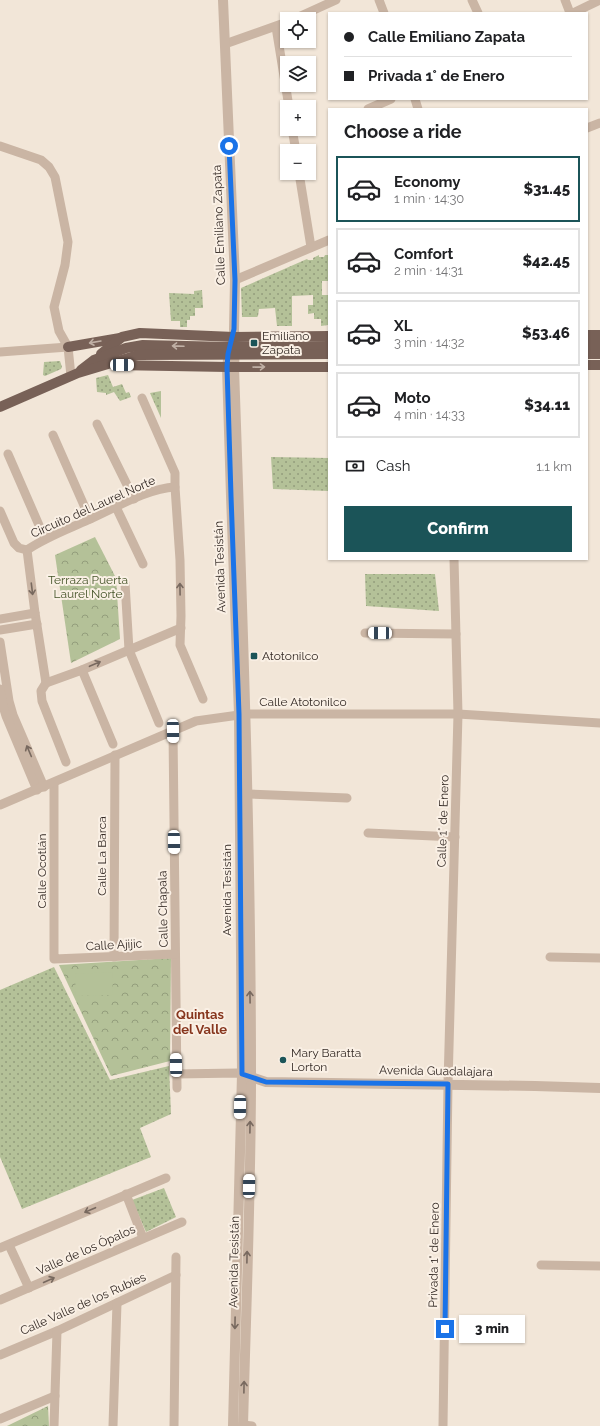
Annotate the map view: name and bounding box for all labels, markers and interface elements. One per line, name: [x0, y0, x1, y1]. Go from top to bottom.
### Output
map controls: [280, 12, 316, 180]
button: locate: [280, 12, 316, 48]
text: Calle Emiliano Zapata: [368, 28, 525, 46]
button: layers: [280, 56, 316, 92]
text: Privada 1° de Enero: [368, 67, 505, 85]
button: +: [280, 100, 316, 136]
text: Choose a ride: [344, 121, 462, 142]
route start: [220, 137, 238, 155]
button: −: [280, 144, 316, 180]
street label: Calle Emiliano Zapata: [210, 165, 228, 285]
icon: car: [346, 171, 382, 207]
text: Economy: [394, 173, 461, 191]
text: $31.45: [524, 180, 570, 198]
text: 1 min · 14:30: [394, 191, 464, 206]
icon: car: [346, 243, 382, 279]
text: Comfort: [394, 245, 453, 263]
text: $42.45: [522, 252, 570, 270]
text: 2 min · 14:31: [394, 263, 463, 278]
icon: car: [346, 315, 382, 351]
text: XL: [394, 317, 412, 335]
text: $53.46: [522, 324, 570, 342]
place label: Emiliano Zapata: [262, 329, 309, 357]
text: 3 min · 14:32: [394, 335, 465, 350]
marker: Emiliano Zapata: [249, 338, 259, 348]
one-way arrow: [89, 339, 102, 347]
one-way arrow: [172, 342, 185, 350]
car: [110, 359, 134, 371]
one-way arrow: [252, 363, 265, 371]
icon: car: [346, 387, 382, 423]
text: Moto: [394, 389, 431, 407]
text: $34.11: [524, 396, 570, 414]
text: 4 min · 14:33: [394, 407, 465, 422]
icon: cash: [344, 455, 366, 477]
text: Cash: [376, 457, 410, 475]
text: 1.1 km: [536, 459, 572, 474]
street label: Circuito del Laurel Norte: [29, 473, 157, 541]
button: Confirm: [344, 506, 572, 552]
street label: Avenida Tesistán: [211, 521, 229, 613]
park label: Terraza Puerta Laurel Norte: [48, 573, 128, 601]
one-way arrow: [28, 582, 36, 595]
one-way arrow: [176, 583, 184, 596]
car: [368, 627, 392, 639]
place label: Atotonilco: [262, 649, 318, 663]
marker: Atotonilco: [249, 651, 259, 661]
one-way arrow: [89, 660, 101, 668]
street label: Calle Atotonilco: [259, 695, 347, 709]
car: [167, 719, 179, 743]
one-way arrow: [25, 746, 32, 758]
street label: Calle 1° de Enero: [434, 775, 452, 867]
street label: Calle La Barca: [95, 816, 109, 896]
car: [168, 830, 180, 854]
street label: Calle Ocotlán: [35, 834, 49, 908]
street label: Avenida Tesistán: [220, 844, 234, 936]
street label: Calle Chapala: [155, 870, 171, 948]
street label: Calle Ajijic: [85, 937, 143, 953]
one-way arrow: [246, 991, 254, 1004]
district label: Quintas del Valle: [173, 1007, 227, 1037]
place label: Mary Baratta Lorton: [291, 1046, 361, 1074]
car: [170, 1053, 182, 1077]
marker: Mary Baratta Lorton: [278, 1055, 288, 1065]
street label: Avenida Guadalajara: [379, 1063, 493, 1079]
car: [234, 1095, 246, 1119]
one-way arrow: [246, 1121, 254, 1134]
car: [243, 1174, 255, 1198]
street label: Privada 1° de Enero: [426, 1202, 442, 1308]
one-way arrow: [85, 1206, 97, 1214]
street label: Avenida Tesistán: [226, 1216, 242, 1308]
street label: Valle de los Ópalos: [34, 1222, 138, 1278]
one-way arrow: [243, 1251, 251, 1264]
street label: Calle Valle de los Rubíes: [18, 1270, 148, 1338]
one-way arrow: [43, 1275, 55, 1283]
callout: 3 min: [459, 1315, 525, 1343]
one-way arrow: [231, 1316, 239, 1329]
route end: [436, 1320, 454, 1338]
text: 3 min: [475, 1321, 509, 1336]
one-way arrow: [240, 1381, 248, 1394]

